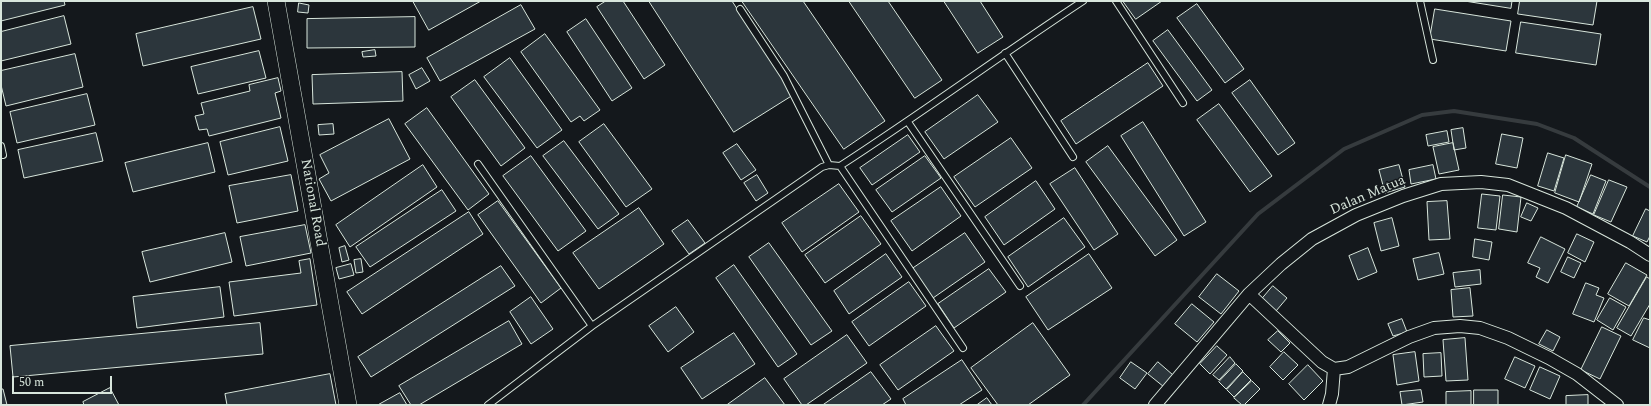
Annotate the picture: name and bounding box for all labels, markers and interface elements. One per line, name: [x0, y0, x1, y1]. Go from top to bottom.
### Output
street label: National Road: [296, 158, 328, 248]
street label: Dalan Matua: [1328, 173, 1408, 219]
scale bar: [14, 368, 114, 394]
text: 50 m: [19, 373, 44, 392]

